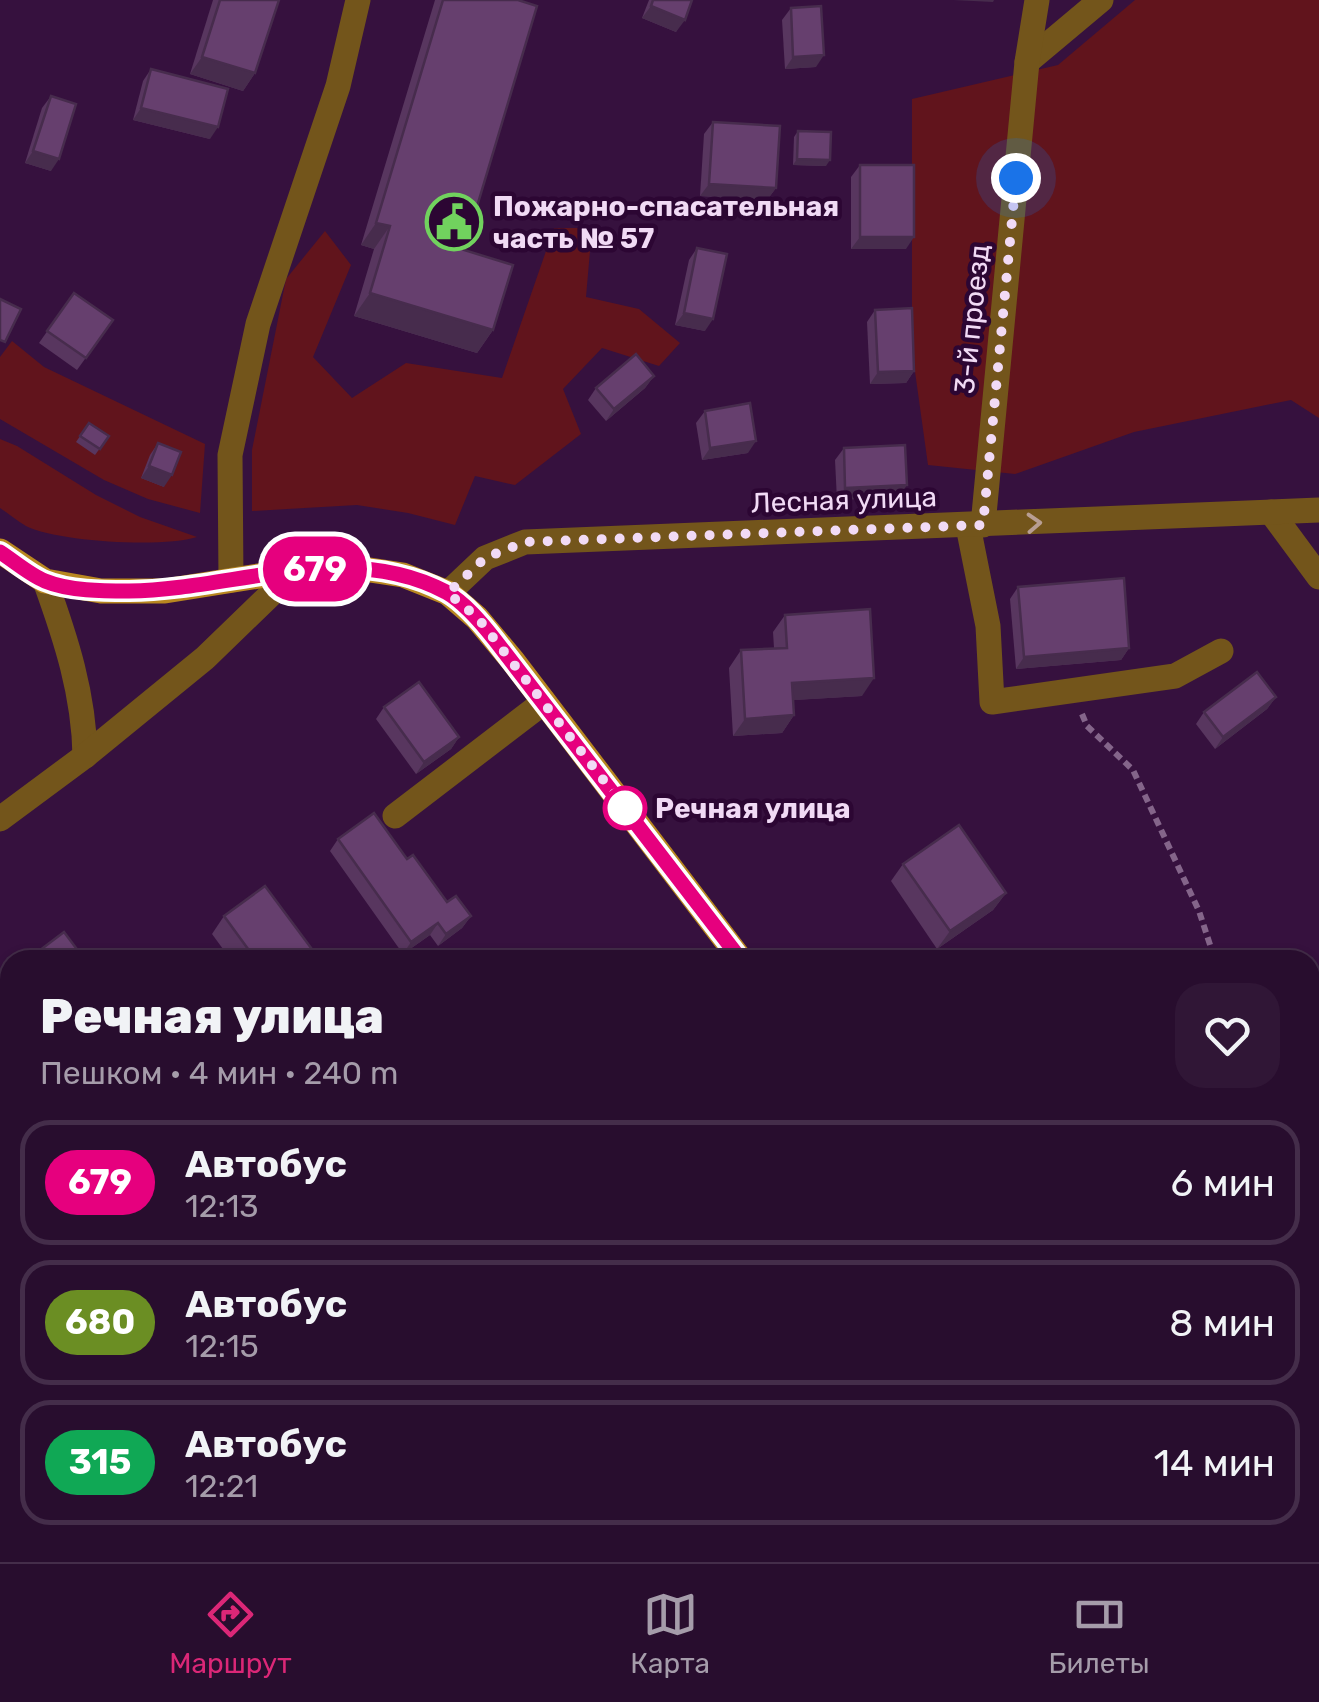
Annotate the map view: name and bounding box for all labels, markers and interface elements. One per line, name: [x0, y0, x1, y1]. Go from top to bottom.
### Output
your location: [991, 153, 1041, 203]
place label: Пожарно-спасательная часть № 57: [493, 190, 839, 255]
public building icon: Пожарно-спасательная часть № 57: [424, 192, 484, 252]
street label: 3-й проезд: [948, 242, 996, 396]
street label: Лесная улица: [750, 480, 938, 520]
one-way arrow: [1026, 513, 1042, 534]
line badge: 679: [258, 536, 372, 602]
text: 679: [283, 548, 347, 590]
marker: Речная улица: [604, 787, 646, 829]
place label: Речная улица: [655, 792, 851, 825]
button: heart: [1175, 983, 1280, 1088]
text: Речная улица: [40, 988, 384, 1045]
text: Пешком · 4 мин · 240 m: [40, 1054, 398, 1092]
text: Автобус: [185, 1141, 347, 1187]
text: 6 мин: [1171, 1160, 1275, 1206]
text: 679: [68, 1161, 132, 1203]
text: 12:13: [185, 1187, 259, 1225]
text: Автобус: [185, 1281, 347, 1327]
text: 8 мин: [1169, 1300, 1275, 1346]
text: 680: [65, 1301, 135, 1343]
text: 12:15: [185, 1327, 259, 1365]
text: Автобус: [185, 1421, 347, 1467]
text: 14 мин: [1154, 1440, 1275, 1486]
text: 315: [69, 1441, 131, 1483]
text: 12:21: [185, 1467, 258, 1505]
tab: Маршрут: [169, 1587, 292, 1680]
tab: Карта: [630, 1587, 710, 1680]
tab: Билеты: [1049, 1587, 1150, 1680]

